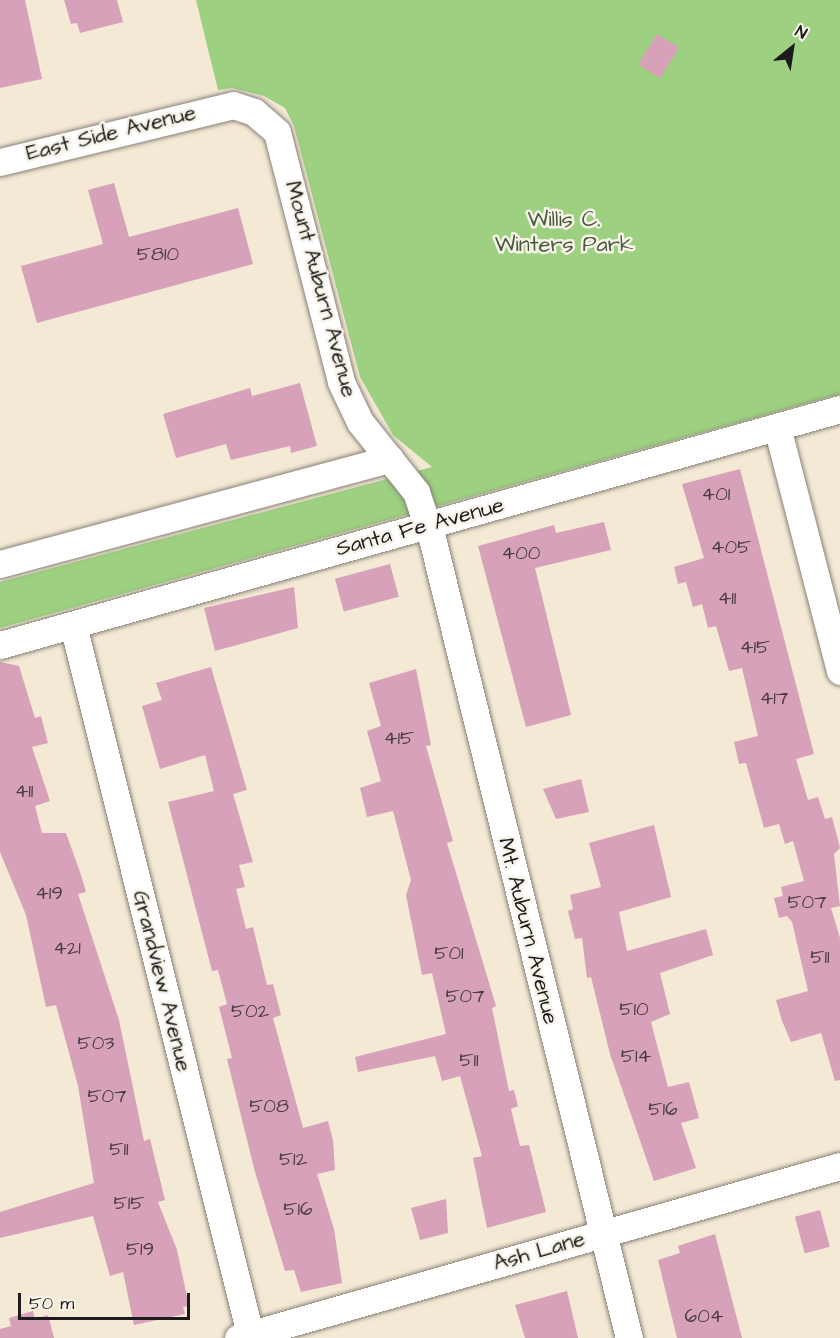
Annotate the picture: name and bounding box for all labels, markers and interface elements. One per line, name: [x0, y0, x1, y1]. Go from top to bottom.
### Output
north arrow: [762, 18, 822, 78]
text: N: [791, 20, 811, 44]
street label: East Side Avenue: [23, 99, 199, 167]
street label: Mount Auburn Avenue: [279, 178, 363, 400]
park label: Willis C. Winters Park: [495, 206, 633, 258]
house number: 5810: [137, 242, 179, 266]
house number: 401: [702, 482, 730, 506]
street label: Santa Fe Avenue: [333, 492, 507, 562]
house number: 405: [711, 535, 751, 559]
house number: 400: [502, 541, 540, 565]
house number: 411: [718, 586, 736, 610]
house number: 415: [740, 635, 770, 659]
house number: 417: [760, 686, 788, 710]
house number: 415: [384, 726, 414, 750]
house number: 411: [15, 779, 33, 803]
street label: Mt. Auburn Avenue: [492, 835, 564, 1027]
house number: 419: [35, 881, 63, 905]
street label: Grandview Avenue: [127, 888, 197, 1074]
house number: 507: [787, 890, 827, 914]
house number: 421: [53, 936, 81, 960]
house number: 501: [434, 941, 464, 965]
house number: 511: [810, 945, 830, 969]
house number: 507: [445, 984, 485, 1008]
house number: 510: [619, 997, 649, 1021]
house number: 502: [231, 999, 269, 1023]
house number: 503: [78, 1031, 114, 1055]
house number: 514: [621, 1044, 651, 1068]
house number: 511: [459, 1048, 479, 1072]
house number: 507: [87, 1084, 127, 1108]
house number: 508: [249, 1094, 289, 1118]
house number: 516: [648, 1097, 678, 1121]
house number: 511: [109, 1137, 129, 1161]
house number: 512: [279, 1147, 307, 1171]
house number: 515: [114, 1191, 144, 1215]
house number: 516: [283, 1197, 313, 1221]
street label: Ash Lane: [490, 1225, 588, 1277]
house number: 519: [126, 1237, 154, 1261]
scale bar: [21, 1281, 194, 1319]
text: 50 m: [29, 1291, 74, 1316]
house number: 604: [685, 1304, 723, 1328]

